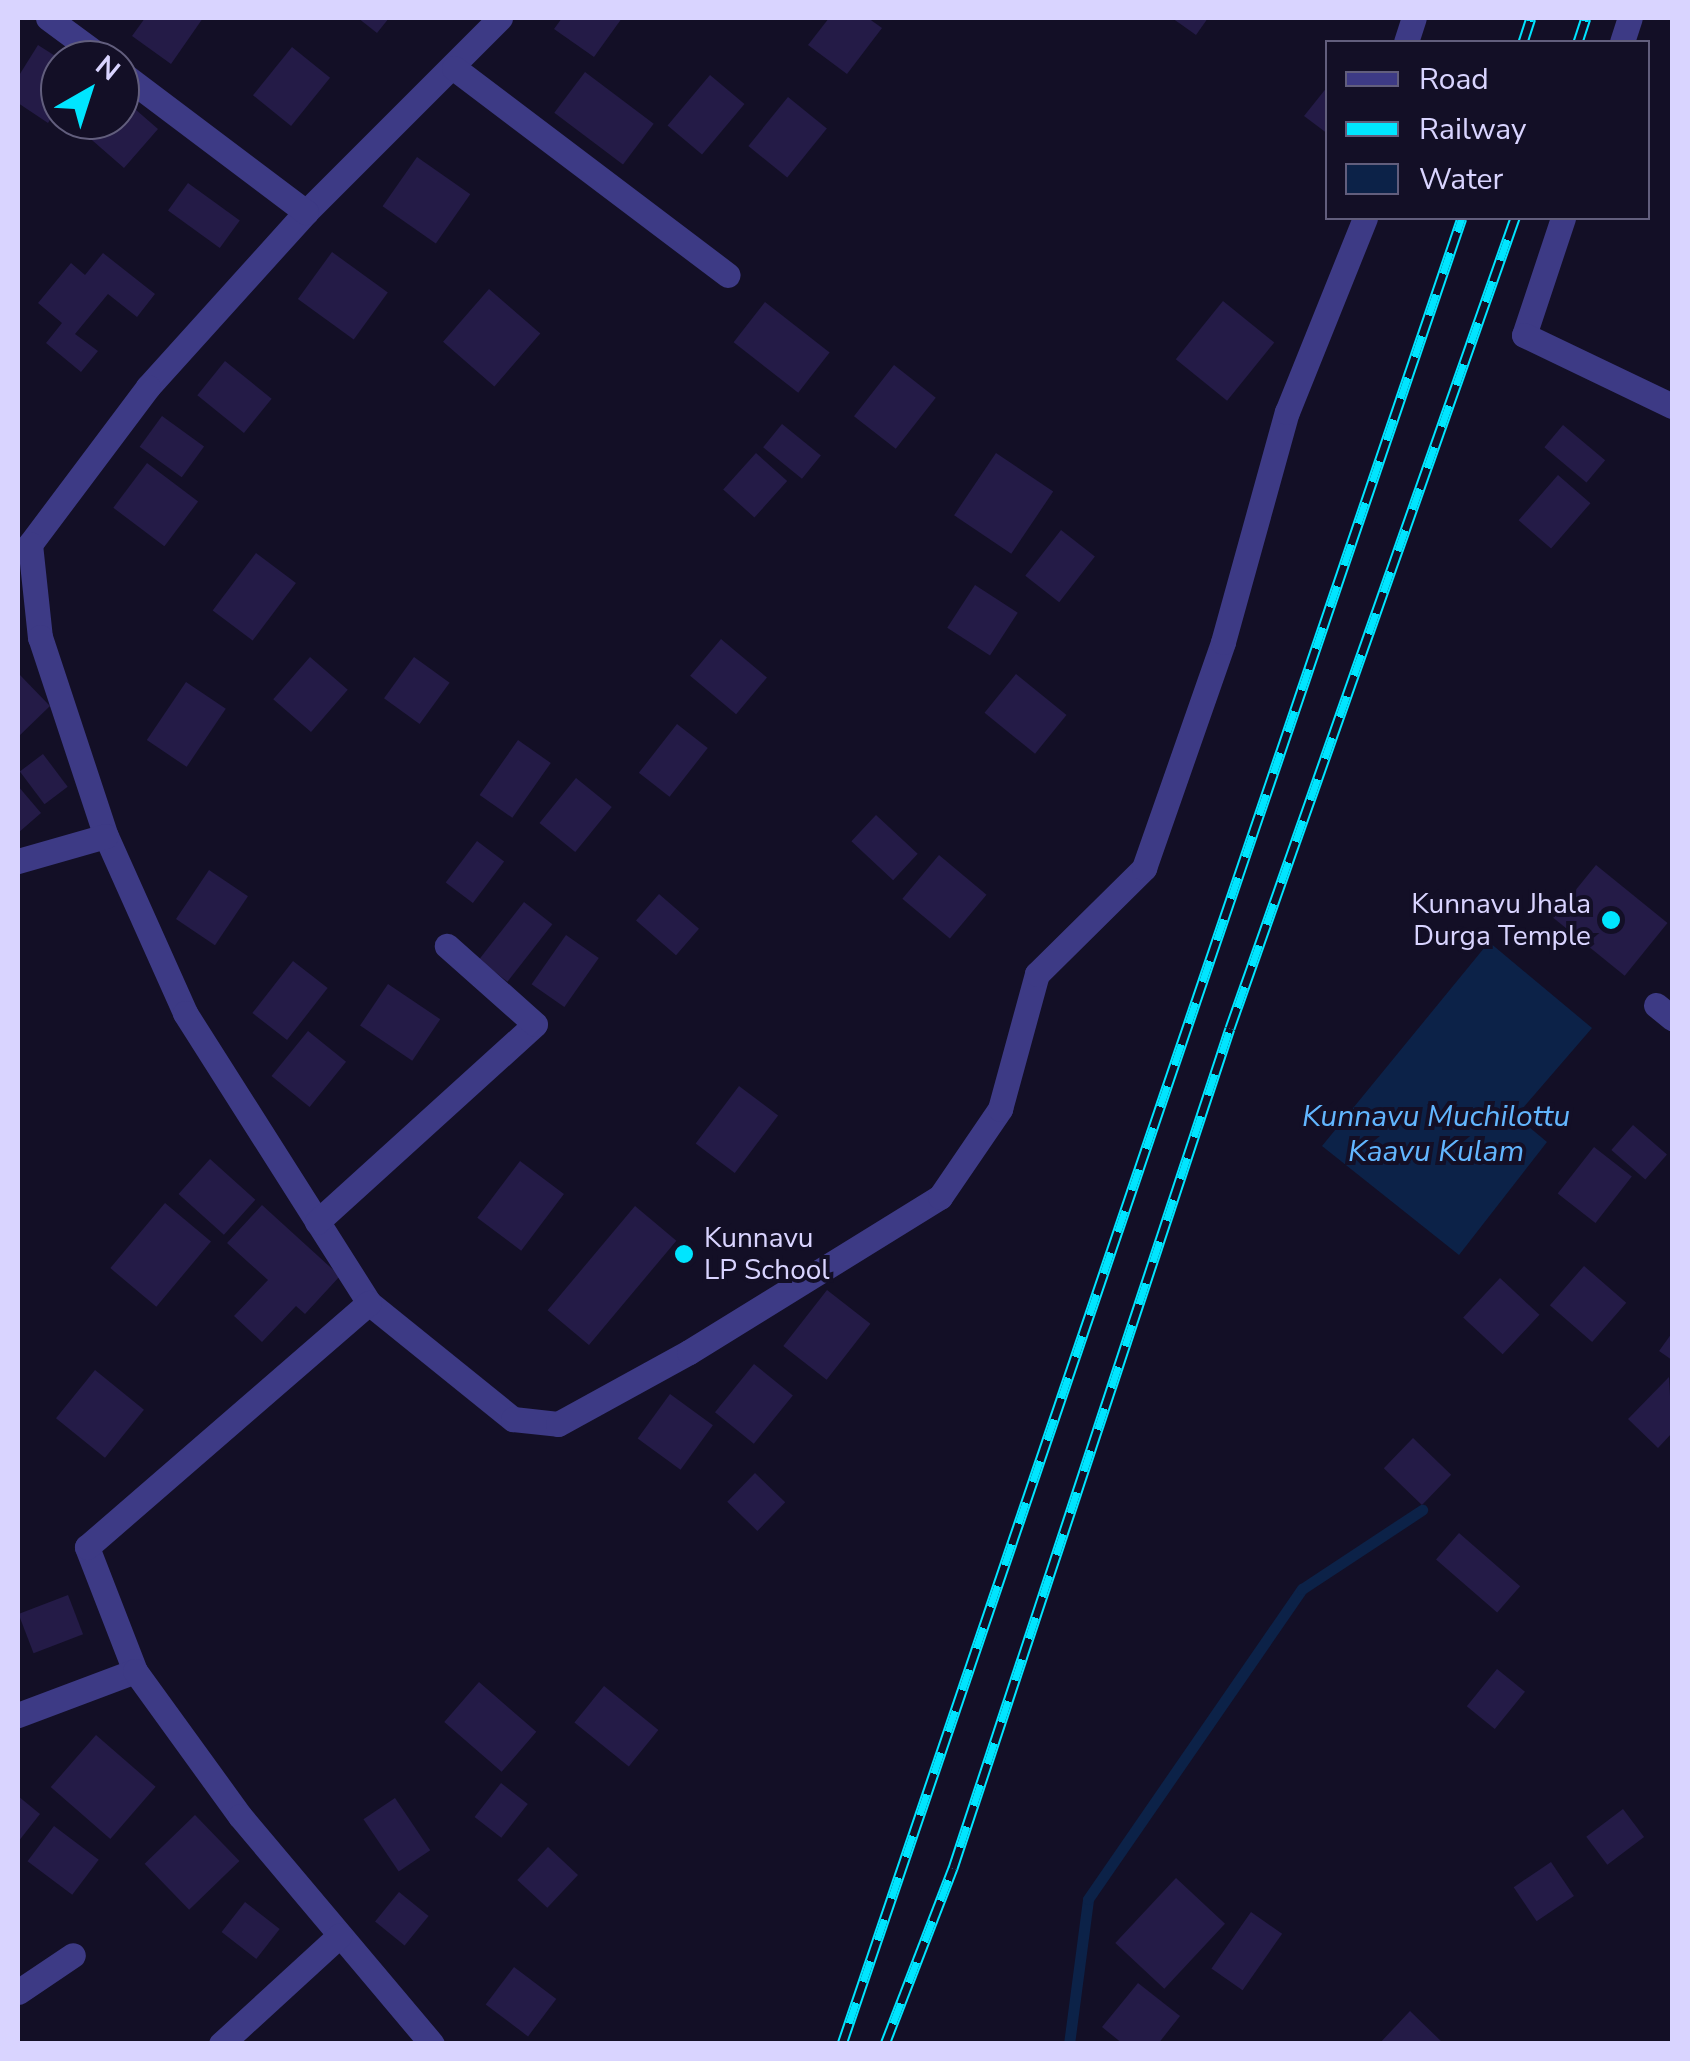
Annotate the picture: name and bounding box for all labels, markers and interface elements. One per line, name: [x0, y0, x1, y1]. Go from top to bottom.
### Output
north arrow: [40, 40, 140, 140]
legend: [1325, 40, 1650, 220]
text: N: [88, 47, 128, 90]
text: Road: [1419, 59, 1489, 100]
text: Railway: [1419, 109, 1527, 150]
text: Water: [1419, 159, 1503, 200]
place label: Kunnavu Jhala Durga Temple: [1411, 887, 1591, 953]
marker: Kunnavu Jhala Durga Temple: [1600, 909, 1622, 931]
water label: Kunnavu Muchilottu Kaavu Kulam: [1302, 1099, 1570, 1170]
place label: Kunnavu LP School: [704, 1221, 830, 1287]
marker: Kunnavu LP School: [673, 1243, 695, 1265]

